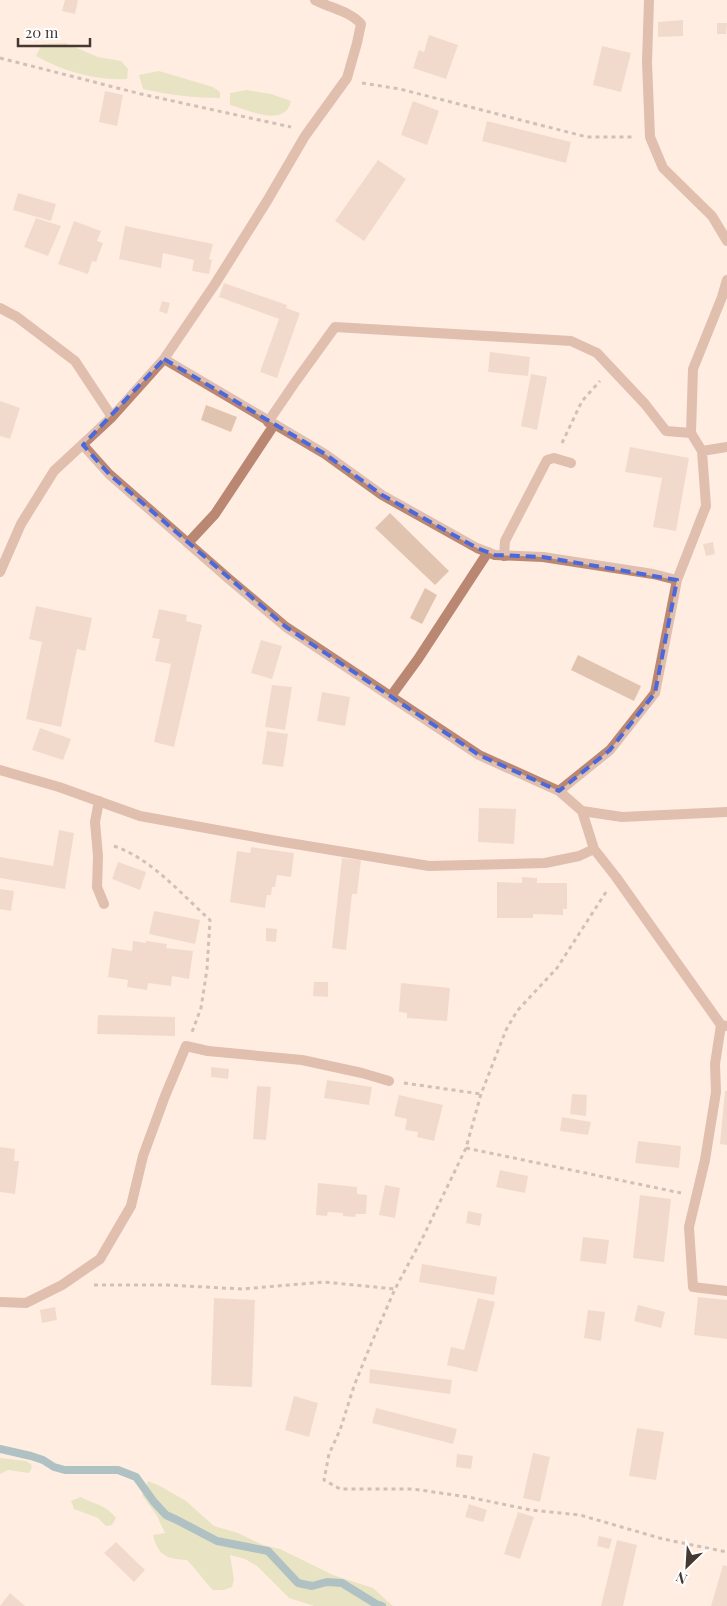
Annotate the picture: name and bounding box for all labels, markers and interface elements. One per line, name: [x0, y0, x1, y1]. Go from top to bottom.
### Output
scale bar: [18, 15, 90, 47]
text: 20 m: [25, 22, 59, 42]
north arrow: [662, 1541, 712, 1591]
text: N: [673, 1567, 690, 1589]

